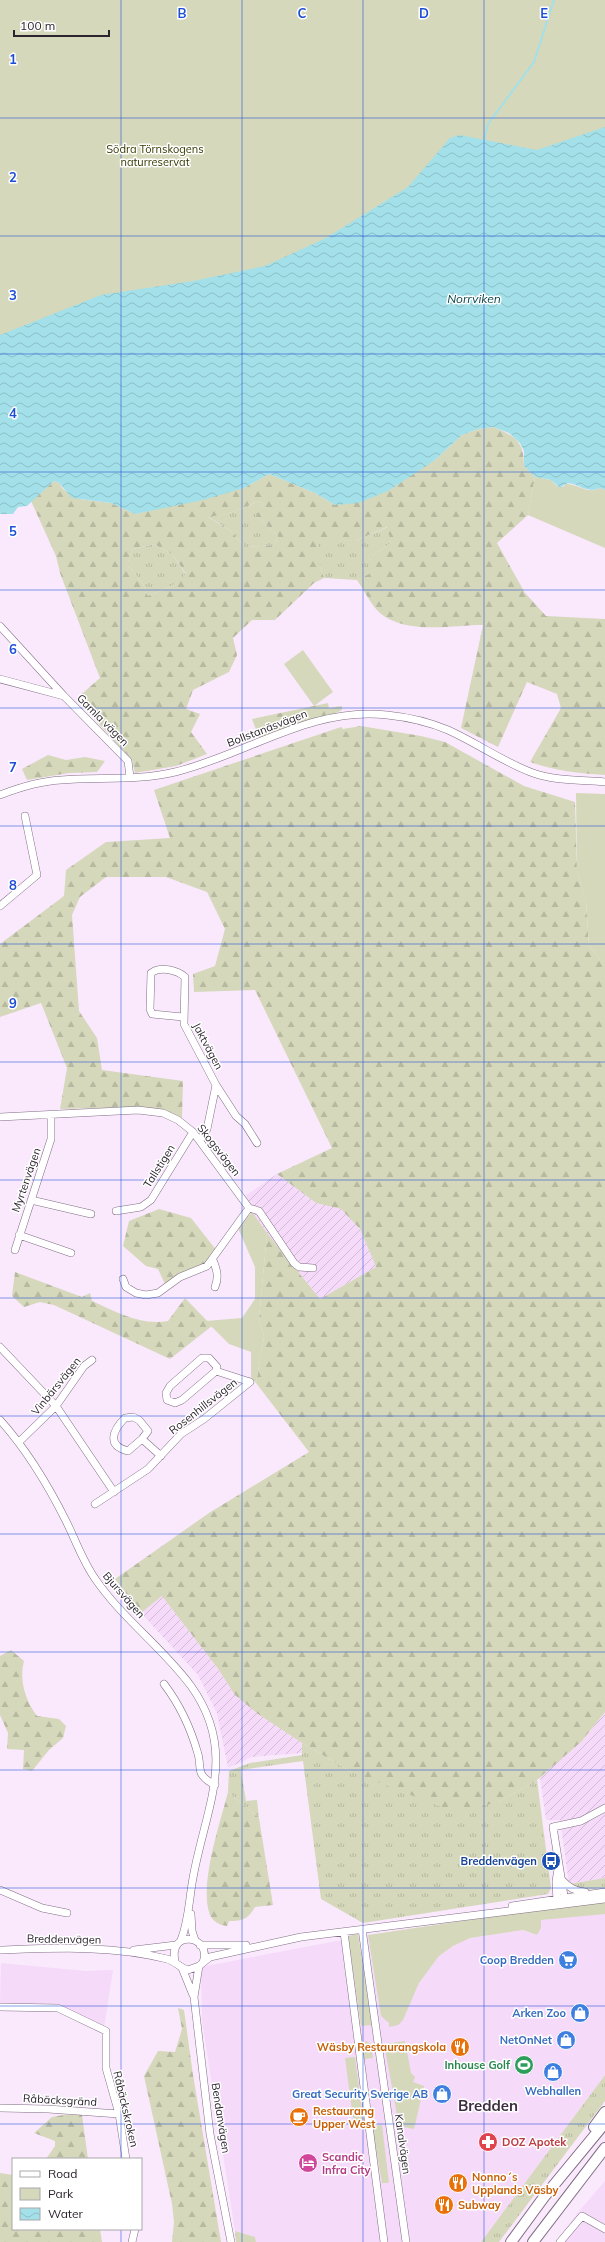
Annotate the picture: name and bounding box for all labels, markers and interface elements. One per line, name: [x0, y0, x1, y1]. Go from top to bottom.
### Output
text: B: [178, 5, 187, 21]
text: C: [298, 5, 307, 21]
text: D: [419, 5, 429, 21]
text: E: [540, 5, 548, 21]
scale bar: [14, 12, 109, 38]
text: 100 m: [20, 18, 55, 33]
text: 1: [9, 51, 17, 67]
park label: Södra Törnskogens naturreservat: [106, 142, 204, 169]
text: 2: [9, 169, 17, 185]
text: 3: [9, 287, 17, 303]
water label: Norrviken: [447, 291, 501, 306]
text: 4: [9, 405, 17, 421]
text: 5: [9, 523, 17, 539]
text: 6: [9, 641, 17, 657]
street label: Gamla vägen: [74, 691, 132, 749]
street label: Bollstanäsvägen: [225, 706, 309, 750]
text: 7: [9, 759, 17, 775]
text: 8: [9, 877, 17, 893]
text: 9: [9, 995, 17, 1011]
street label: Jaktvägen: [190, 1020, 226, 1072]
street label: Skogsvägen: [194, 1121, 244, 1179]
street label: Tallstigen: [140, 1142, 178, 1190]
street label: Myrtenvägen: [8, 1146, 44, 1214]
street label: Vinbärsvägen: [28, 1354, 84, 1418]
street label: Rosenhillsvägen: [166, 1375, 240, 1437]
street label: Bjursvägen: [100, 1569, 148, 1621]
bus stop icon: Breddenvägen: [540, 1850, 562, 1872]
place label: Breddenvägen: [461, 1854, 537, 1868]
street label: Breddenvägen: [27, 1931, 101, 1947]
supermarket icon: Coop Bredden: [557, 1949, 579, 1971]
place label: Coop Bredden: [480, 1953, 554, 1967]
shop icon: Arken Zoo: [569, 2002, 591, 2024]
place label: Arken Zoo: [512, 2006, 566, 2020]
shop icon: NetOnNet: [555, 2029, 577, 2051]
place label: NetOnNet: [500, 2033, 552, 2047]
restaurant icon: Wäsby Restaurangskola: [449, 2036, 471, 2058]
place label: Wäsby Restaurangskola: [317, 2040, 446, 2054]
sports icon: Inhouse Golf: [513, 2054, 535, 2076]
place label: Inhouse Golf: [444, 2058, 511, 2072]
shop icon: Webhallen: [542, 2061, 564, 2083]
street label: Råbäckskroken: [110, 2070, 142, 2148]
street label: Bendanvägen: [209, 2082, 233, 2154]
shop icon: Great Security Sverige AB: [431, 2083, 453, 2105]
place label: Webhallen: [525, 2084, 581, 2098]
place label: Great Security Sverige AB: [292, 2087, 428, 2101]
street label: Råbäcksgränd: [23, 2091, 97, 2109]
district label: Bredden: [458, 2096, 518, 2115]
place label: Restaurang Upper West: [313, 2104, 375, 2131]
cafe icon: Restaurang Upper West: [288, 2106, 310, 2128]
street label: Kanalvägen: [392, 2113, 414, 2175]
pharmacy icon: DOZ Apotek: [477, 2131, 499, 2153]
place label: DOZ Apotek: [502, 2135, 567, 2149]
place label: Scandic Infra City: [322, 2150, 371, 2177]
hotel icon: Scandic Infra City: [297, 2152, 319, 2174]
legend: [12, 2158, 142, 2230]
text: Road: [48, 2166, 77, 2181]
place label: Nonno´s Upplands Väsby: [472, 2170, 558, 2197]
restaurant icon: Nonno´s Upplands Väsby: [447, 2172, 469, 2194]
text: Park: [48, 2186, 74, 2201]
restaurant icon: Subway: [433, 2194, 455, 2216]
place label: Subway: [458, 2198, 501, 2212]
text: Water: [48, 2206, 84, 2221]

